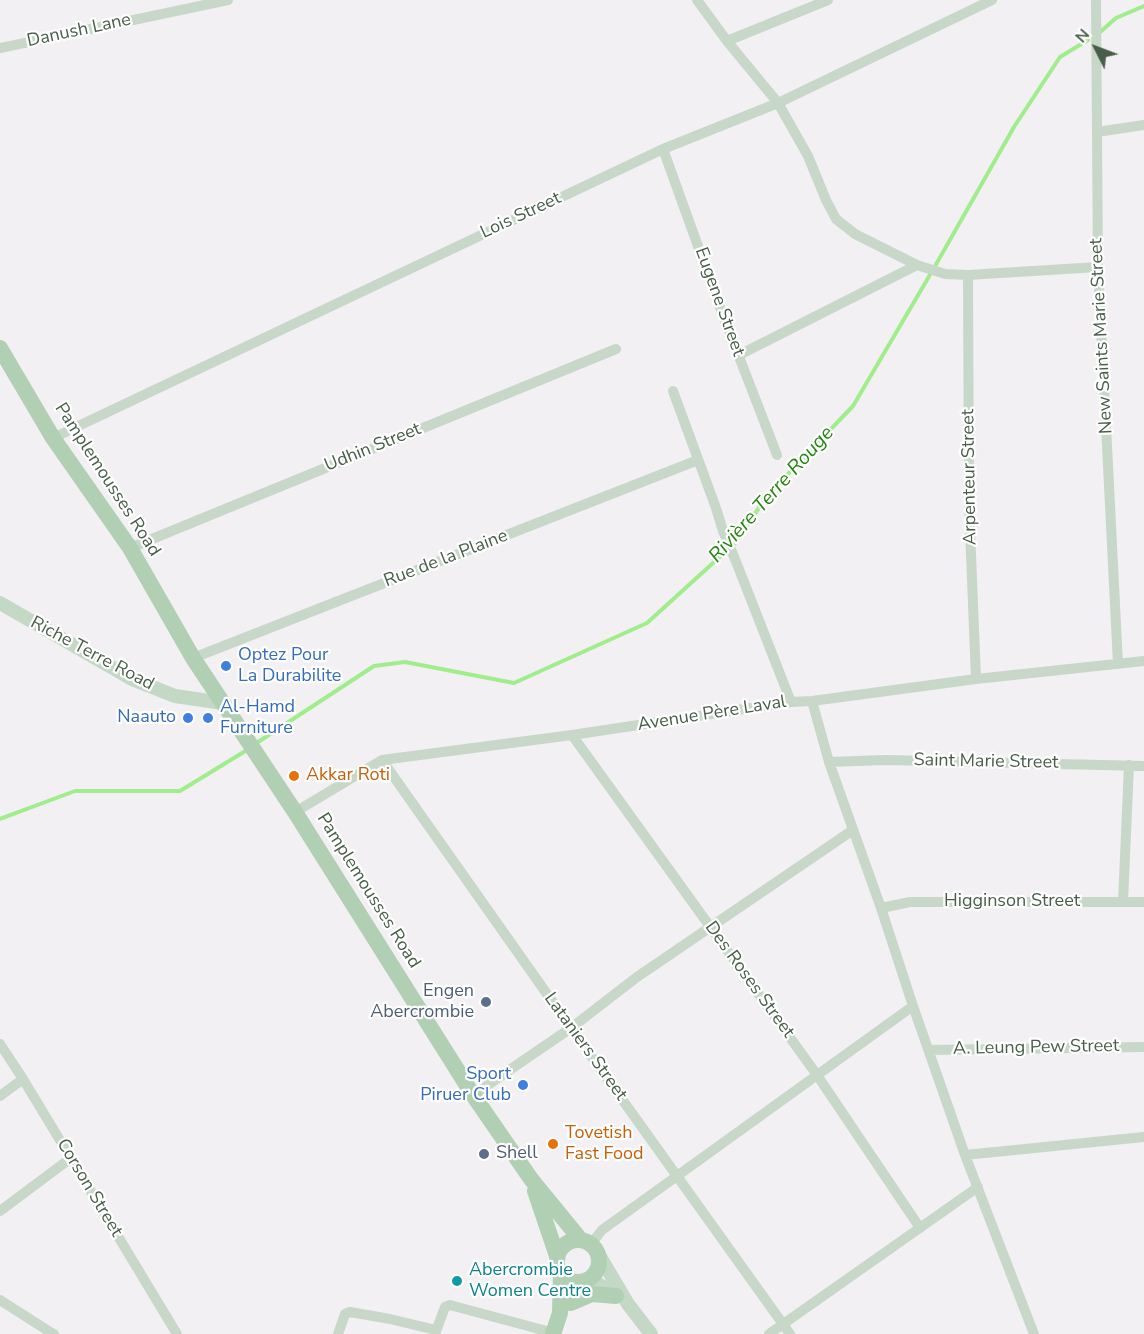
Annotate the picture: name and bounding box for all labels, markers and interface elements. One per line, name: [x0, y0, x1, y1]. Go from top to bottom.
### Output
street label: Danush Lane: [25, 9, 133, 53]
north arrow: [1066, 18, 1126, 78]
text: N: [1070, 24, 1095, 48]
street label: Lois Street: [477, 188, 565, 244]
street label: New Saints Marie Street: [1086, 238, 1118, 434]
street label: Eugene Street: [689, 245, 749, 359]
street label: Pamplemousses Road: [49, 399, 165, 561]
street label: Arpenteur Street: [958, 409, 982, 545]
street label: Udhin Street: [322, 419, 424, 477]
water label: Rivière Terre Rouge: [704, 422, 840, 568]
street label: Rue de la Plaine: [381, 525, 511, 593]
street label: Riche Terre Road: [27, 612, 157, 696]
place label: Optez Pour La Durabilite: [238, 645, 341, 688]
marker: Optez Pour La Durabilite: [219, 659, 233, 673]
street label: Avenue Père Laval: [636, 692, 788, 736]
place label: Al-Hamd Furniture: [220, 697, 295, 740]
place label: Naauto: [117, 707, 176, 729]
marker: Naauto: [181, 711, 195, 725]
marker: Al-Hamd Furniture: [201, 711, 215, 725]
street label: Saint Marie Street: [913, 750, 1059, 774]
place label: Akkar Roti: [306, 765, 390, 787]
marker: Akkar Roti: [287, 769, 301, 783]
street label: Pamplemousses Road: [311, 809, 425, 973]
street label: Higginson Street: [944, 891, 1080, 913]
street label: Des Roses Street: [700, 918, 798, 1042]
place label: Engen Abercrombie: [370, 981, 474, 1024]
street label: Lataniers Street: [539, 989, 631, 1105]
marker: Engen Abercrombie: [479, 995, 493, 1009]
street label: A. Leung Pew Street: [953, 1036, 1119, 1060]
place label: Sport Piruer Club: [420, 1064, 511, 1106]
marker: Sport Piruer Club: [516, 1078, 530, 1092]
place label: Tovetish Fast Food: [565, 1123, 644, 1166]
street label: Corson Street: [51, 1135, 127, 1241]
marker: Tovetish Fast Food: [546, 1137, 560, 1151]
place label: Shell: [496, 1143, 538, 1165]
marker: Shell: [477, 1147, 491, 1161]
place label: Abercrombie Women Centre: [469, 1260, 591, 1302]
marker: Abercrombie Women Centre: [450, 1274, 464, 1288]

